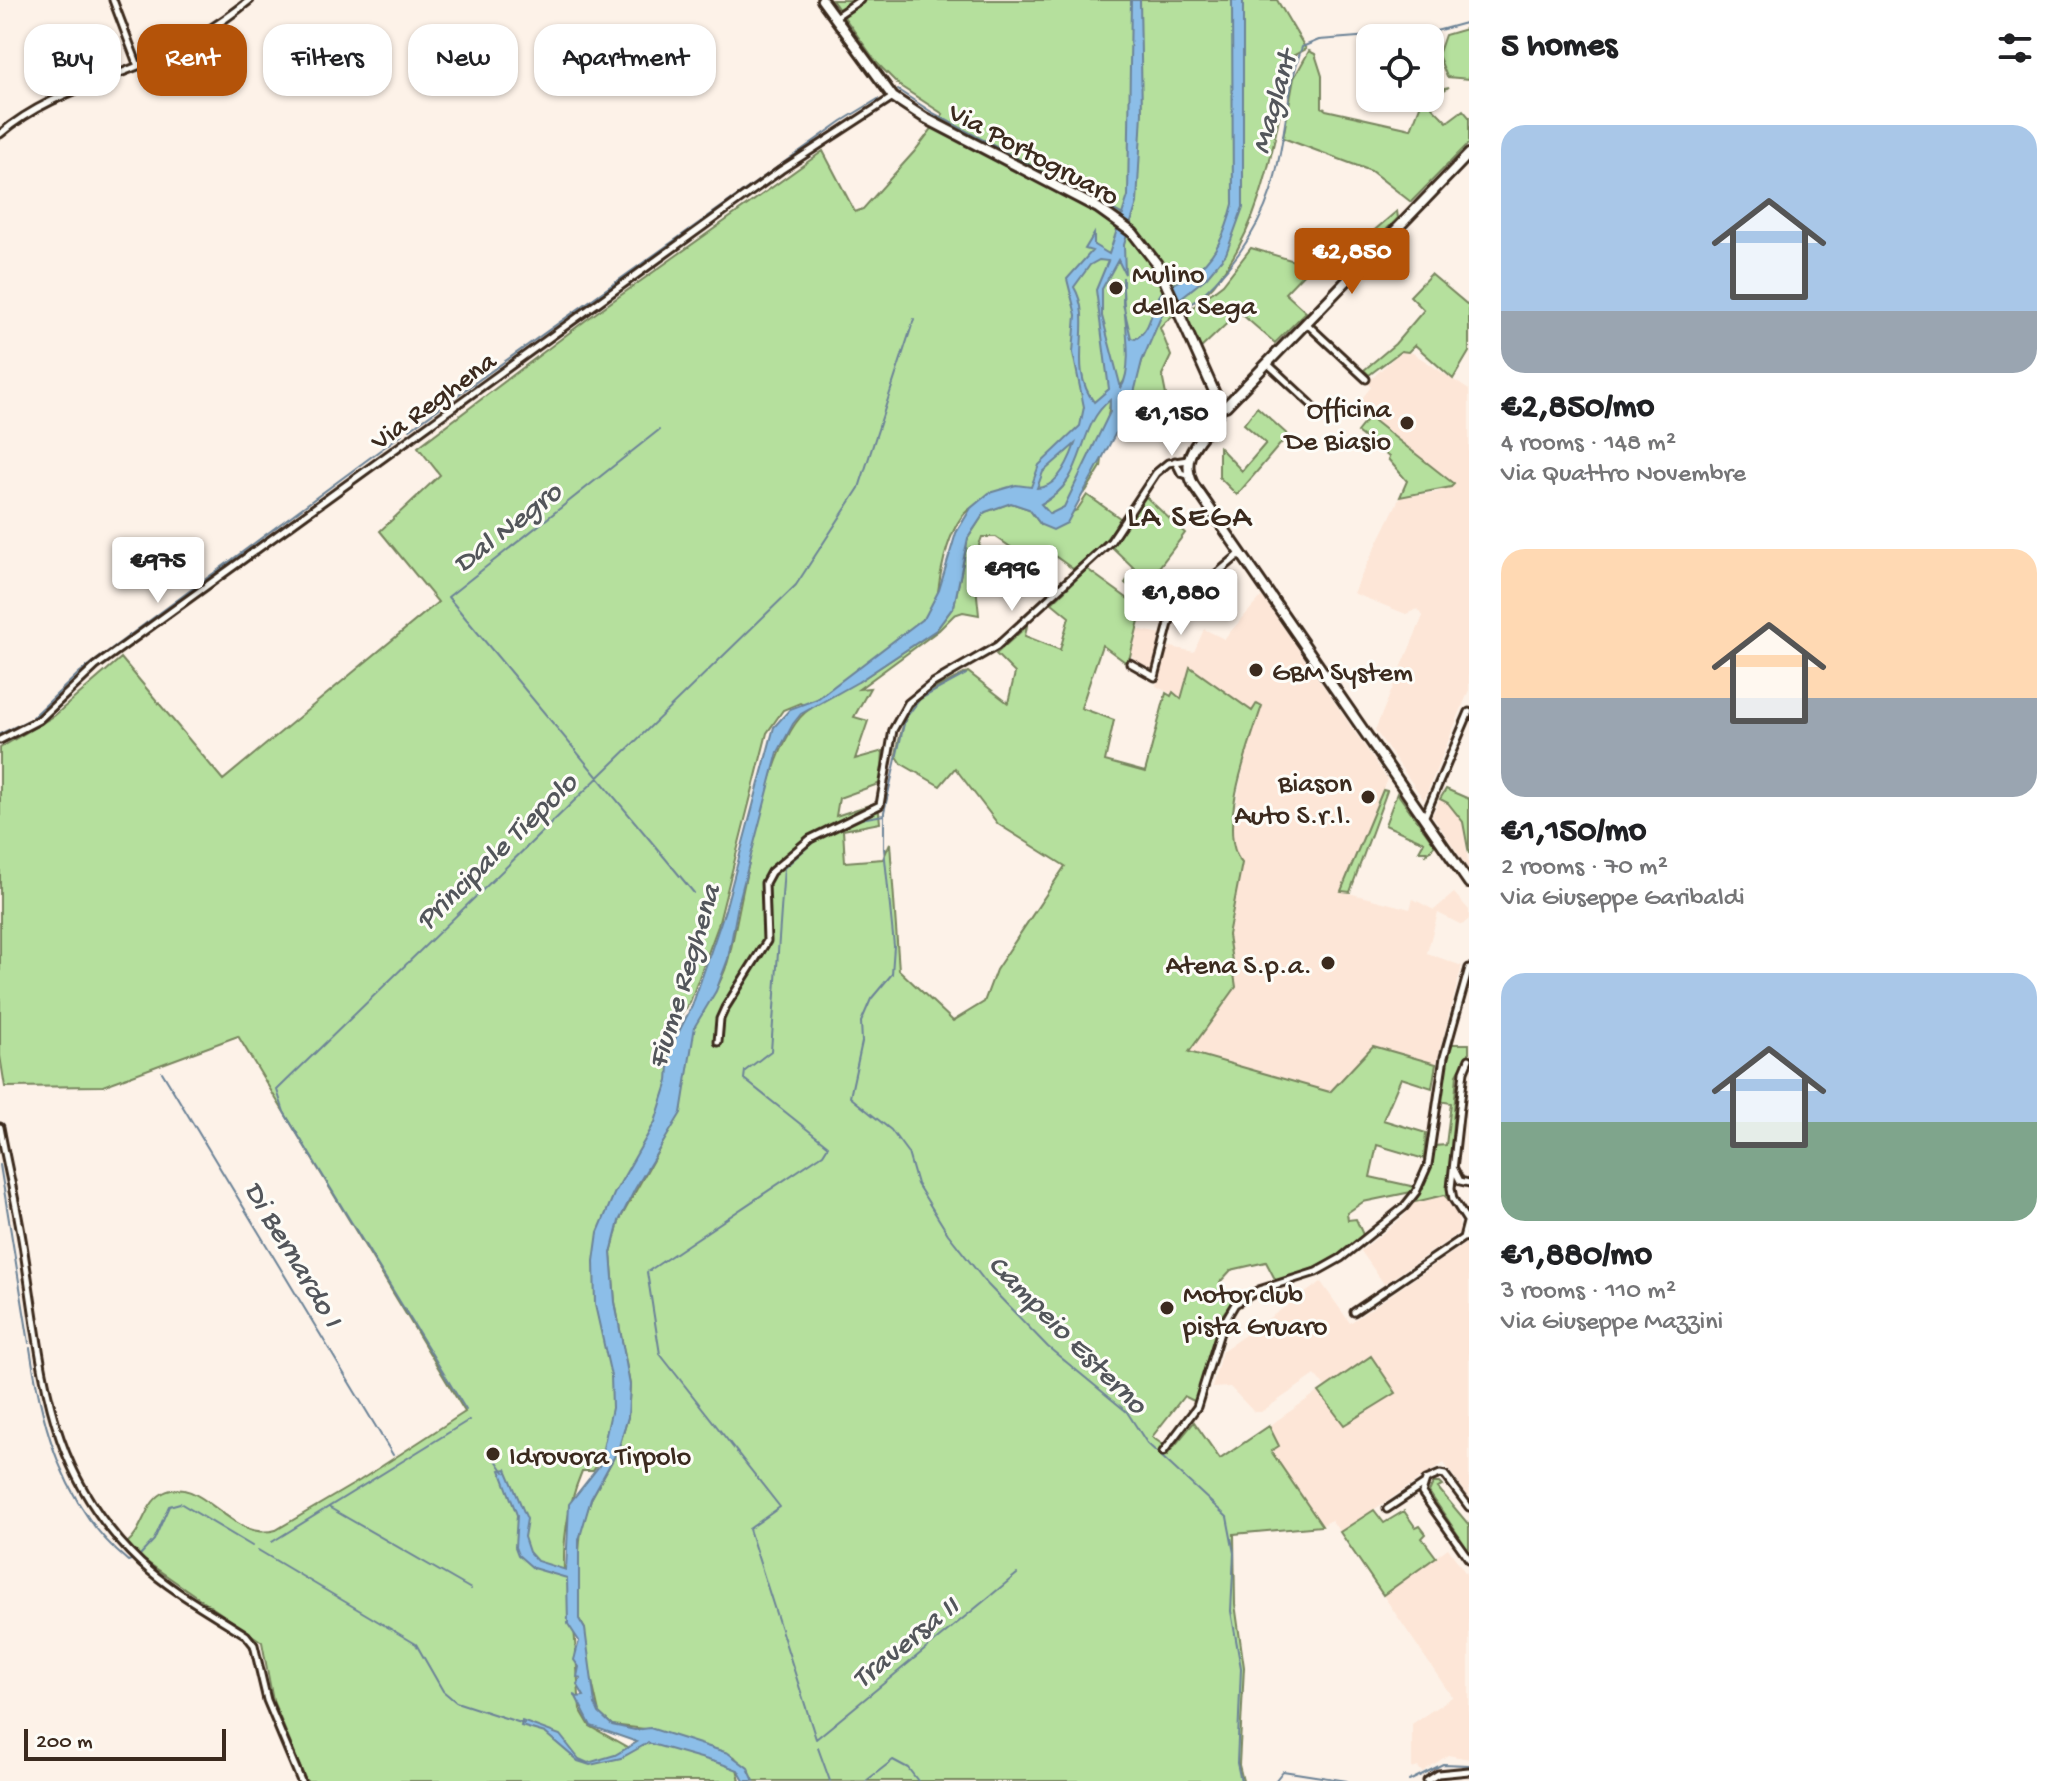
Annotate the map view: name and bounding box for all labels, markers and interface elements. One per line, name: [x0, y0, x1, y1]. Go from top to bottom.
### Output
chip: Buy: [24, 24, 121, 96]
chip: Rent: [137, 24, 247, 96]
chip: Filters: [263, 24, 392, 96]
chip: New: [408, 24, 518, 96]
chip: Apartment: [534, 24, 716, 96]
map controls: [1356, 24, 1444, 112]
button: locate: [1356, 24, 1444, 112]
icon: filters: [1993, 26, 2037, 70]
text: 5 homes: [1501, 28, 1617, 68]
water label: Maglant: [1245, 44, 1309, 158]
street label: Via Portogruaro: [941, 97, 1124, 215]
icon: home: [1697, 177, 1841, 321]
pin: €2,850: [1287, 228, 1417, 296]
text: €2,850: [1312, 238, 1392, 269]
place label: Mulino della Sega: [1132, 260, 1258, 325]
marker: Mulino della Sega: [1107, 279, 1125, 297]
street label: Via Reghena: [365, 345, 505, 460]
text: €2,850/mo: [1501, 389, 1654, 429]
pin: €1,150: [1107, 390, 1237, 458]
place label: Officina De Biasio: [1283, 395, 1392, 460]
text: €1,150: [1135, 400, 1209, 431]
marker: Officina De Biasio: [1398, 414, 1416, 432]
text: 4 rooms · 148 m²: [1501, 429, 1676, 460]
text: Via Quattro Novembre: [1501, 460, 1746, 491]
water label: Dal Negro: [447, 475, 571, 583]
district label: LA SEGA: [1127, 500, 1253, 538]
pin: €975: [111, 537, 205, 605]
pin: €996: [965, 545, 1059, 613]
text: €975: [130, 547, 186, 578]
text: €996: [985, 555, 1039, 586]
pin: €1,880: [1116, 569, 1246, 637]
text: €1,880: [1142, 579, 1220, 610]
icon: home: [1697, 601, 1841, 745]
place label: GBM System: [1272, 658, 1413, 691]
marker: GBM System: [1247, 661, 1265, 679]
water label: Principale Tiepolo: [410, 766, 587, 939]
place label: Biason Auto S.r.l.: [1234, 769, 1353, 834]
marker: Biason Auto S.r.l.: [1359, 788, 1377, 806]
text: €1,150/mo: [1501, 813, 1647, 853]
text: 2 rooms · 70 m²: [1501, 853, 1668, 884]
water label: Fiume Reghena: [642, 879, 732, 1074]
text: Via Giuseppe Garibaldi: [1501, 884, 1745, 915]
place label: Atena S.p.a.: [1165, 951, 1312, 984]
marker: Atena S.p.a.: [1319, 954, 1337, 972]
icon: home: [1697, 1025, 1841, 1169]
water label: Di Bernardo I: [234, 1176, 349, 1336]
text: €1,880/mo: [1501, 1237, 1652, 1277]
water label: Campeio Esterno: [979, 1249, 1154, 1424]
text: 3 rooms · 110 m²: [1501, 1277, 1676, 1308]
place label: Motor club pista Gruaro: [1182, 1280, 1327, 1345]
marker: Motor club pista Gruaro: [1158, 1299, 1176, 1317]
text: Via Giuseppe Mazzini: [1501, 1308, 1723, 1339]
place label: Idrovora Tirpolo: [509, 1442, 691, 1475]
marker: Idrovora Tirpolo: [484, 1445, 502, 1463]
water label: Traversa II: [846, 1590, 969, 1698]
scale bar: [24, 1725, 226, 1761]
text: 200 m: [36, 1730, 93, 1756]

